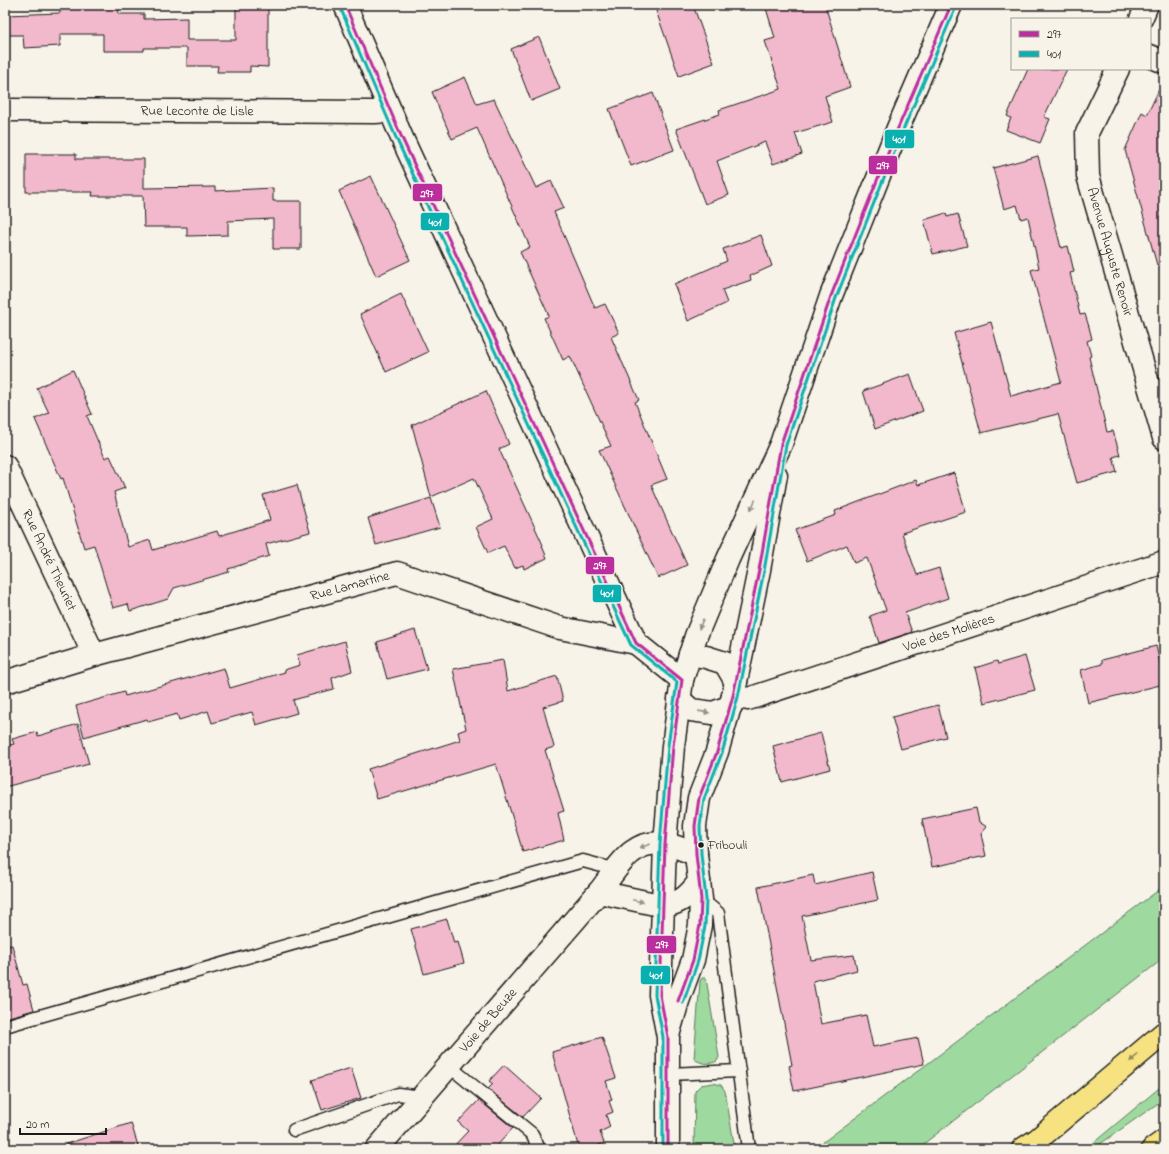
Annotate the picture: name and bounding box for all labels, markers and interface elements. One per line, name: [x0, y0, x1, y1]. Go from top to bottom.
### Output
legend: [1011, 18, 1151, 70]
text: 297: [1047, 26, 1062, 44]
text: 401: [1047, 46, 1061, 64]
street label: Rue Leconte de Lisle: [140, 100, 254, 122]
line badge: 401: [884, 129, 915, 149]
text: 401: [892, 132, 906, 148]
line badge: 297: [868, 155, 898, 175]
text: 297: [875, 158, 890, 174]
line badge: 297: [412, 183, 443, 202]
street label: Avenue Auguste Renoir: [1081, 185, 1139, 319]
text: 297: [419, 186, 434, 202]
line badge: 401: [420, 212, 450, 231]
text: 401: [428, 215, 442, 231]
one-way arrow: [750, 499, 756, 511]
street label: Rue André Theuriet: [16, 506, 82, 615]
line badge: 297: [585, 556, 615, 575]
text: 297: [592, 558, 607, 574]
street label: Rue Lamartine: [308, 565, 393, 607]
line badge: 401: [592, 584, 622, 603]
text: 401: [600, 586, 614, 602]
street label: Voie des Molières: [900, 608, 998, 658]
one-way arrow: [698, 618, 704, 629]
one-way arrow: [698, 709, 710, 715]
place label: Fribouli: [707, 836, 747, 855]
marker: Fribouli: [696, 840, 706, 850]
one-way arrow: [638, 843, 650, 849]
one-way arrow: [631, 898, 644, 904]
line badge: 297: [646, 935, 677, 954]
text: 297: [654, 937, 669, 953]
line badge: 401: [640, 965, 671, 985]
text: 401: [649, 968, 663, 984]
street label: Voie de Beuze: [453, 983, 523, 1058]
one-way arrow: [1129, 1054, 1139, 1063]
scale bar: [20, 1110, 106, 1136]
text: 20 m: [26, 1116, 49, 1134]

